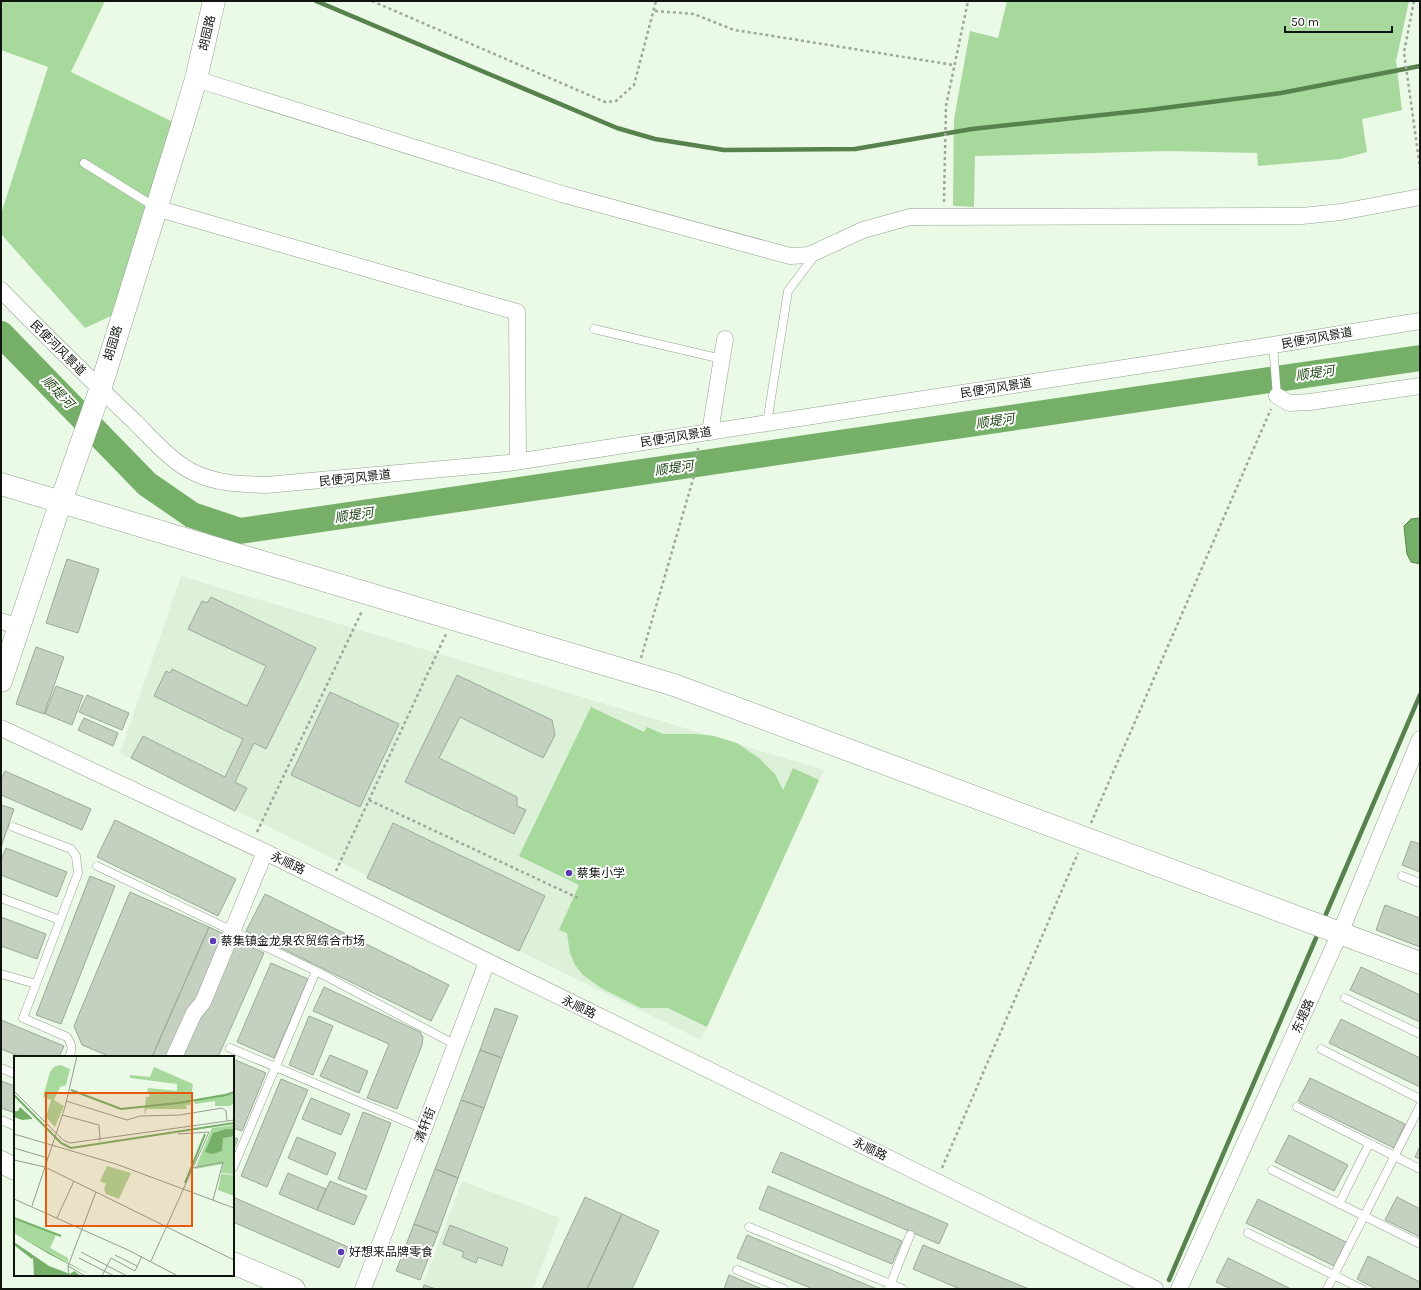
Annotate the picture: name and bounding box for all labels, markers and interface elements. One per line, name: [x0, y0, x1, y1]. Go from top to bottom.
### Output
scale bar: [1285, 8, 1392, 34]
street label: 胡园路: [196, 14, 218, 52]
text: 50 m: [1291, 15, 1319, 29]
street label: 民便河风景道: [28, 318, 88, 378]
street label: 胡园路: [101, 324, 125, 362]
street label: 民便河风景道: [1280, 325, 1354, 351]
water label: 顺堤河: [1295, 362, 1338, 383]
water label: 顺堤河: [39, 373, 79, 413]
street label: 民便河风景道: [959, 375, 1033, 401]
water label: 顺堤河: [975, 410, 1018, 431]
street label: 民便河风景道: [639, 424, 713, 450]
water label: 顺堤河: [654, 457, 697, 478]
street label: 民便河风景道: [318, 467, 392, 489]
water label: 顺堤河: [334, 504, 377, 525]
street label: 永顺路: [269, 849, 307, 877]
place label: 蔡集小学: [577, 866, 625, 880]
marker: 蔡集小学: [564, 868, 574, 878]
place label: 蔡集镇金龙泉农贸综合市场: [221, 934, 365, 948]
marker: 蔡集镇金龙泉农贸综合市场: [208, 936, 218, 946]
street label: 永顺路: [560, 993, 598, 1021]
street label: 东堤路: [1289, 997, 1317, 1035]
inset map: [14, 1056, 234, 1276]
street label: 清轩街: [412, 1106, 438, 1144]
street label: 永顺路: [851, 1135, 889, 1163]
place label: 好想来品牌零食: [349, 1245, 433, 1259]
marker: 好想来品牌零食: [336, 1247, 346, 1257]

